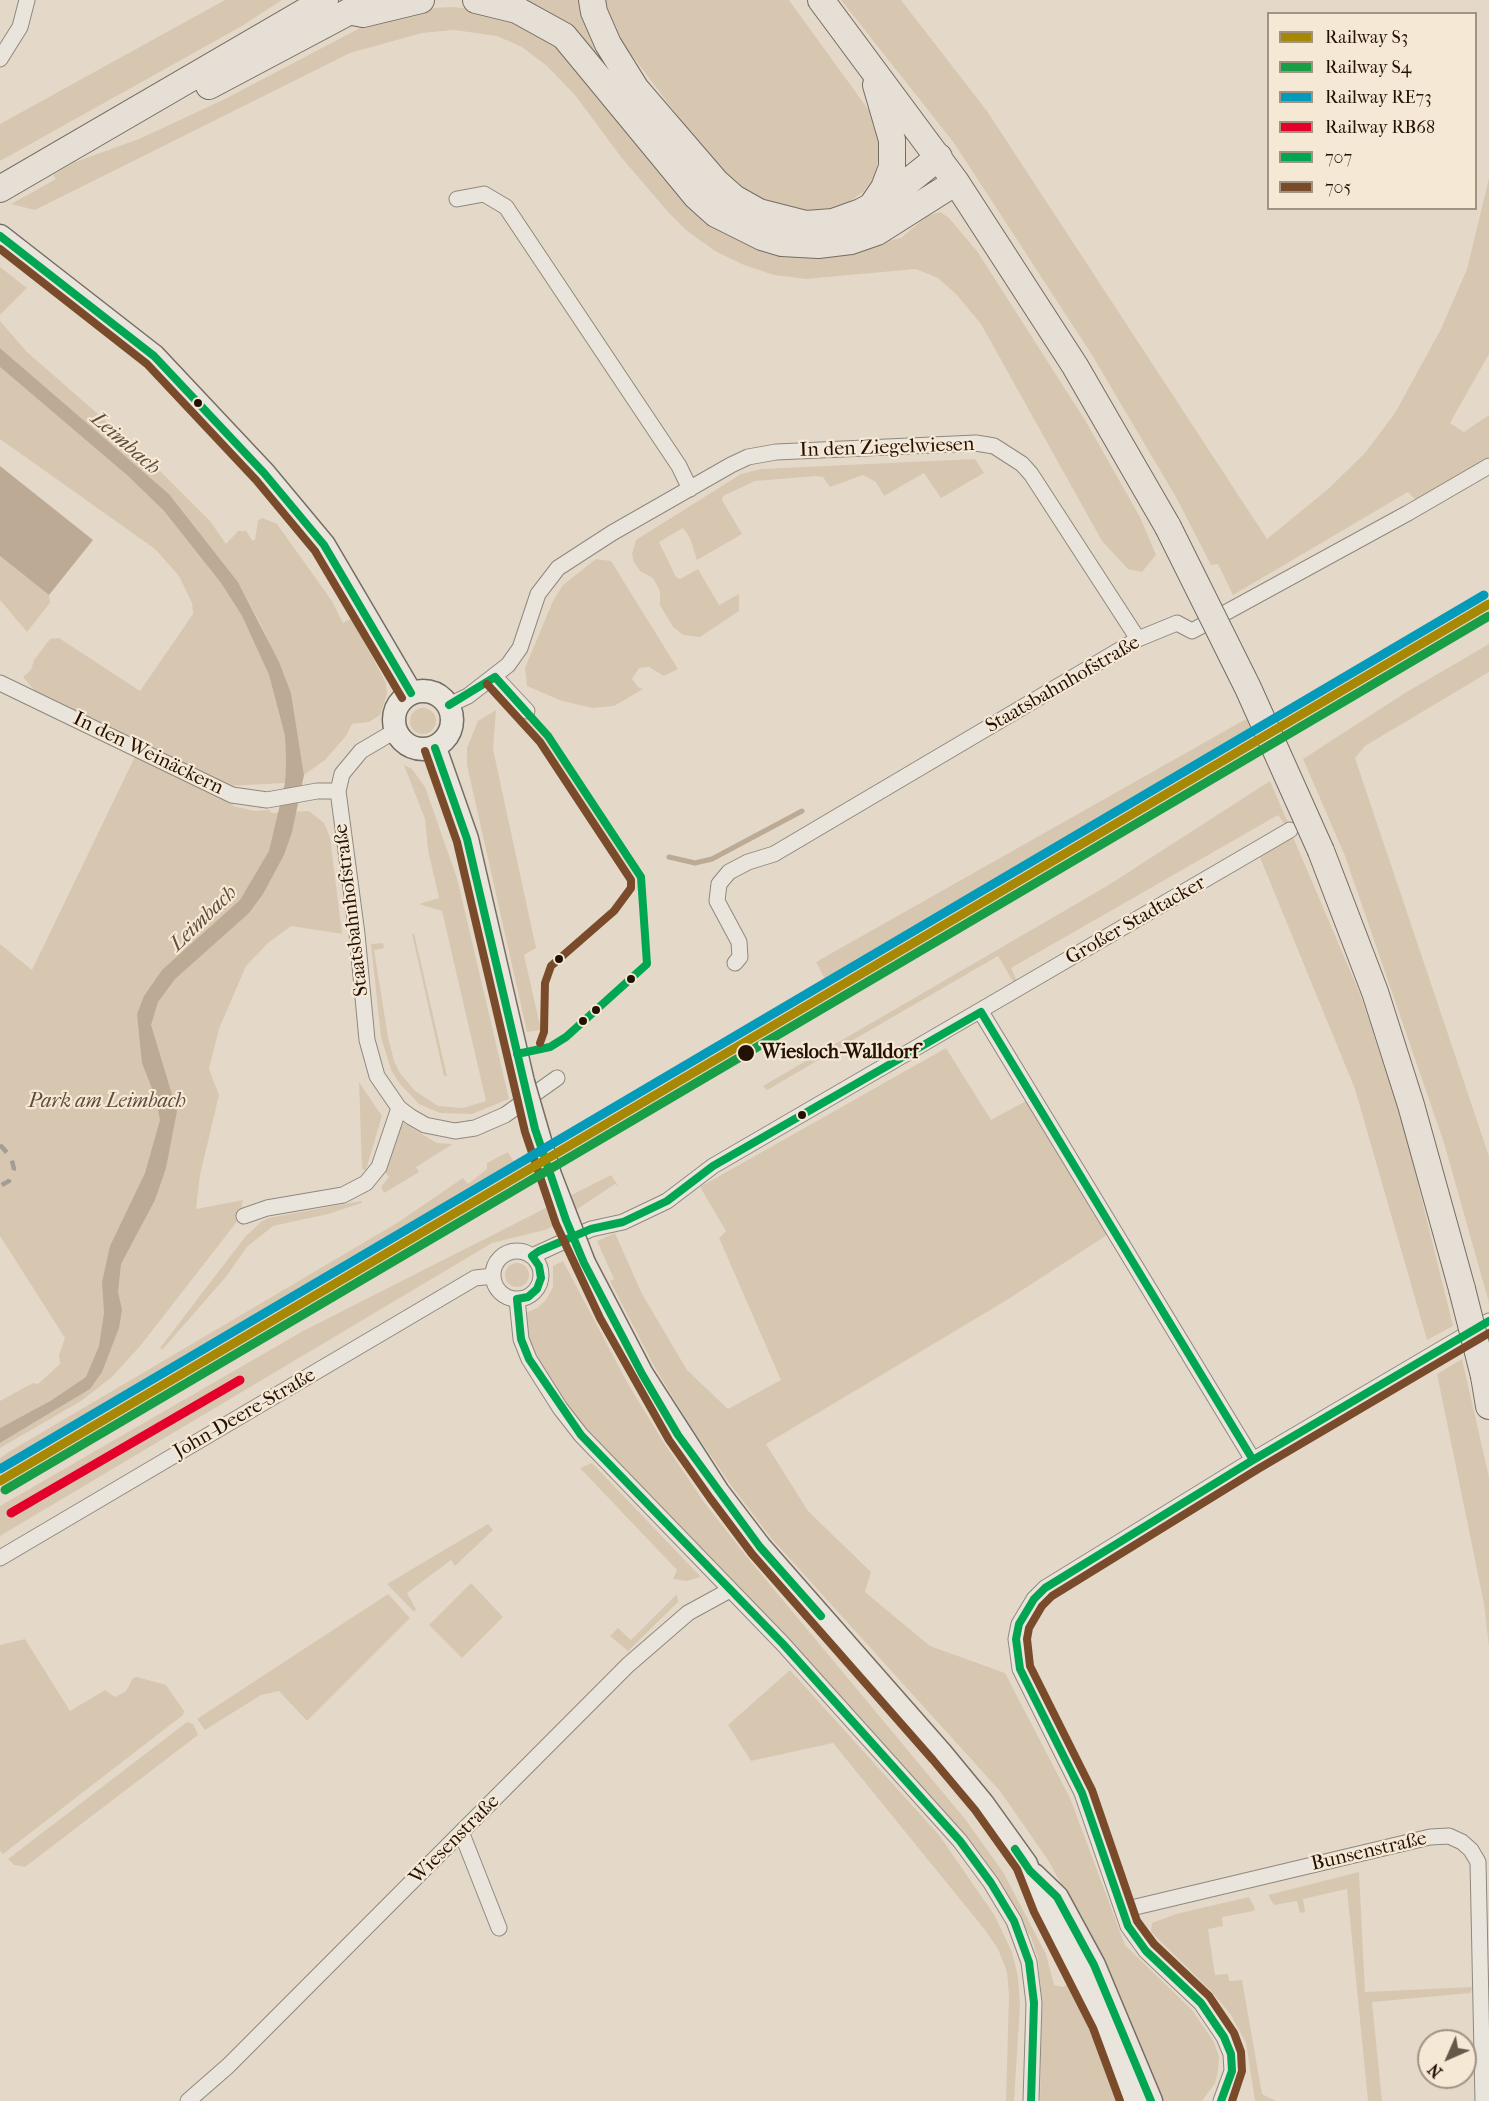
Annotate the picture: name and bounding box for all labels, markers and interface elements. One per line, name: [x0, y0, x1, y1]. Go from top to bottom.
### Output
legend: [1267, 12, 1477, 210]
text: Railway S3: [1325, 27, 1408, 48]
text: Railway S4: [1325, 57, 1411, 78]
text: Railway RE73: [1325, 87, 1432, 108]
text: Railway RB68: [1325, 117, 1435, 138]
text: 707: [1325, 147, 1352, 168]
text: 705: [1325, 177, 1351, 198]
unlabelled marker: [192, 397, 204, 409]
water label: Leimbach: [85, 407, 165, 481]
street label: In den Ziegelwiesen: [799, 433, 975, 463]
street label: Staatsbahnhofstraße: [982, 631, 1144, 739]
street label: In den Weinäckern: [69, 707, 227, 801]
street label: Staatsbahnhofstraße: [329, 822, 375, 998]
street label: Großer Stadtacker: [1062, 871, 1210, 971]
water label: Leimbach: [165, 881, 243, 957]
unlabelled marker: [553, 953, 565, 965]
unlabelled marker: [625, 973, 637, 985]
unlabelled marker: [590, 1004, 602, 1016]
unlabelled marker: [577, 1015, 589, 1027]
place label: Wiesloch-Walldorf: [761, 1041, 919, 1065]
marker: Wiesloch-Walldorf: [736, 1043, 756, 1063]
park label: Park am Leimbach: [28, 1090, 186, 1114]
unlabelled marker: [796, 1109, 808, 1121]
street label: John-Deere-Straße: [170, 1364, 320, 1464]
street label: Wiesenstraße: [405, 1790, 505, 1890]
street label: Bunsenstraße: [1309, 1827, 1429, 1877]
north arrow: [1417, 2029, 1477, 2089]
text: N: [1424, 2060, 1446, 2082]

